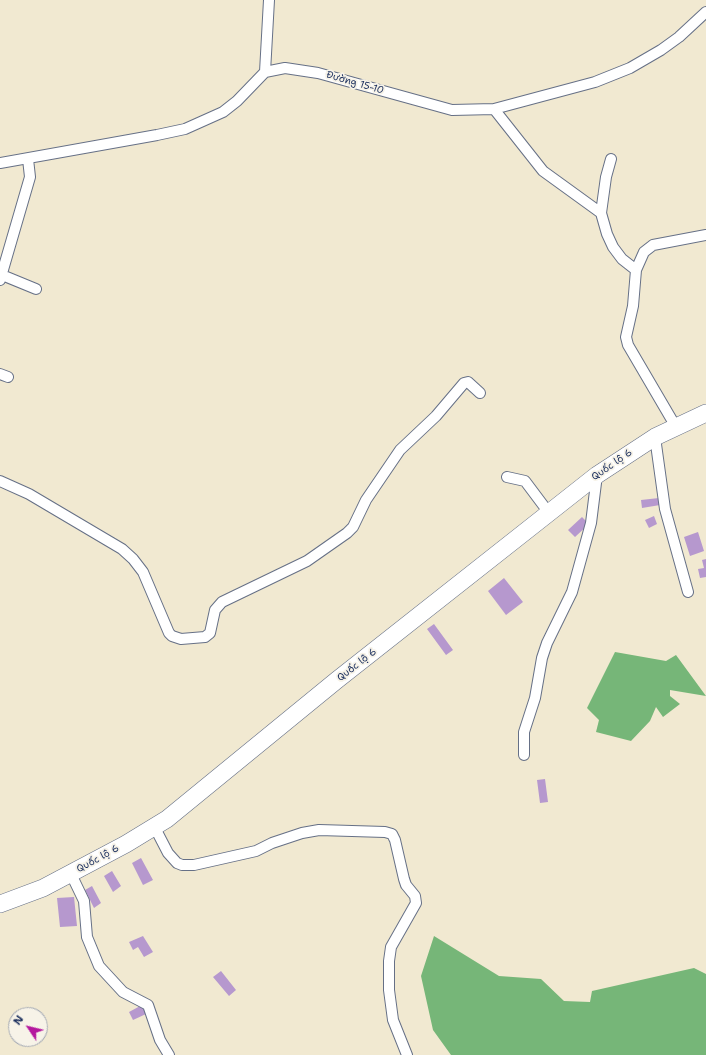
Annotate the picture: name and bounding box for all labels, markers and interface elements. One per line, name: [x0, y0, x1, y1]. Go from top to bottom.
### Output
street label: Đường 15-10: [325, 69, 385, 97]
street label: Quốc lộ 6: [589, 447, 635, 483]
street label: Quốc lộ 6: [335, 646, 379, 684]
street label: Quốc lộ 6: [75, 842, 121, 876]
north arrow: [8, 1007, 48, 1047]
text: N: [10, 1013, 27, 1028]

